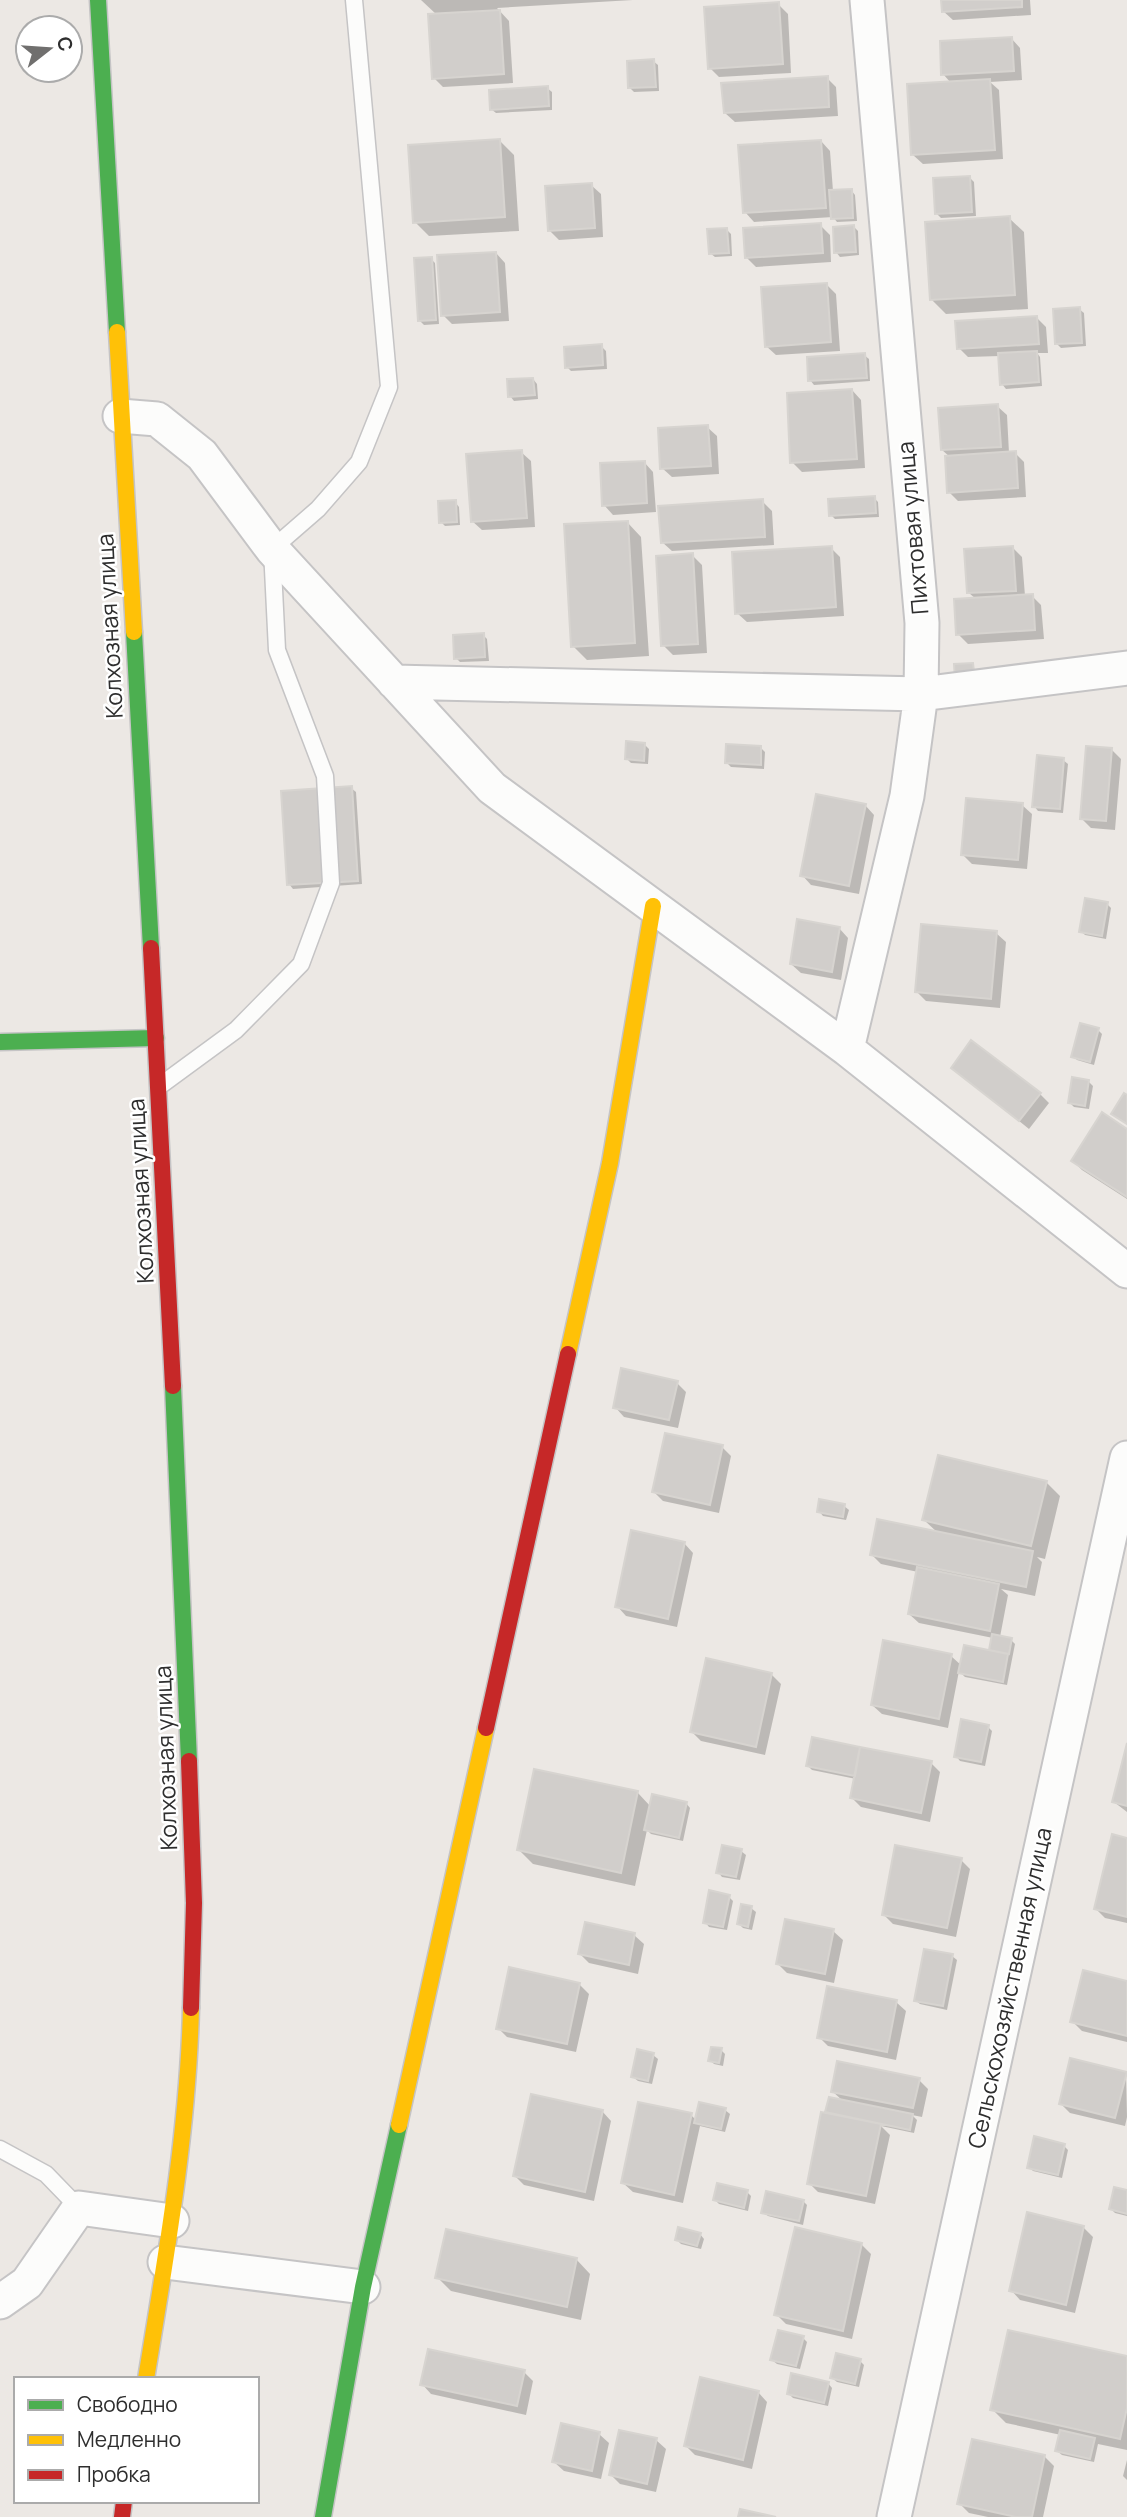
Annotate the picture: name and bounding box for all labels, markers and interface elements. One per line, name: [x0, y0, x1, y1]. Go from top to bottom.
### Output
north arrow: [14, 14, 84, 84]
text: С: [51, 34, 80, 55]
street label: Пихтовая улица: [889, 440, 936, 616]
street label: Колхозная улица: [88, 533, 130, 719]
street label: Колхозная улица: [119, 1098, 161, 1284]
street label: Колхозная улица: [146, 1665, 184, 1851]
street label: Сельскохозяйственная улица: [959, 1824, 1059, 2151]
legend: [14, 2377, 259, 2503]
text: Свободно: [77, 2390, 178, 2418]
text: Медленно: [77, 2425, 181, 2453]
text: Пробка: [77, 2460, 151, 2488]

